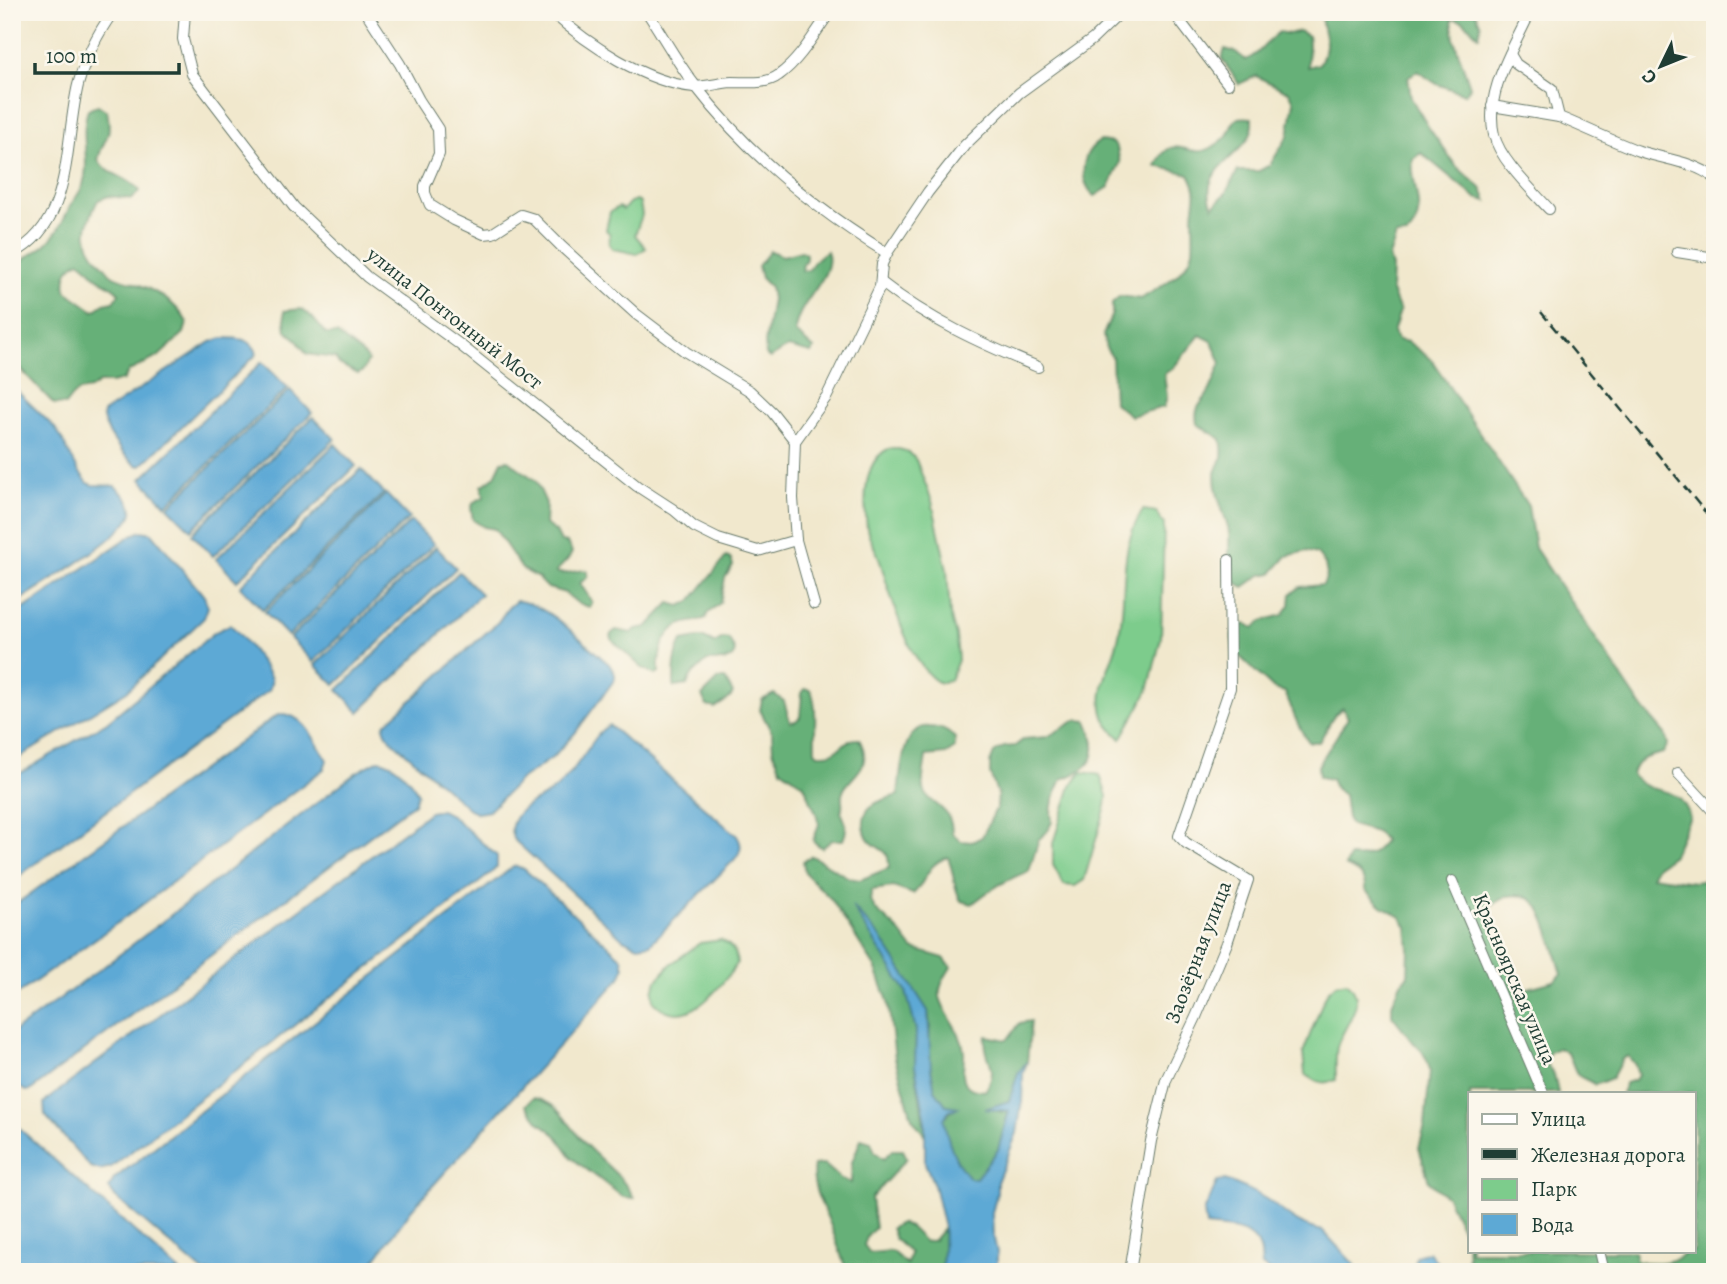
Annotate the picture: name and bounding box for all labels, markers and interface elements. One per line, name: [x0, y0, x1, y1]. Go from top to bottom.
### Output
scale bar: [35, 32, 178, 76]
north arrow: [1626, 32, 1696, 102]
text: 100 m: [46, 42, 97, 70]
text: С: [1636, 64, 1663, 90]
street label: улица Понтонный Мост: [360, 240, 549, 396]
street label: Заозёрная улица: [1158, 876, 1238, 1027]
street label: Красноярская улица: [1466, 889, 1564, 1069]
legend: [1468, 1092, 1696, 1252]
text: Улица: [1531, 1105, 1586, 1133]
text: Железная дорога: [1531, 1141, 1686, 1169]
text: Парк: [1531, 1175, 1577, 1203]
text: Вода: [1531, 1211, 1574, 1239]

